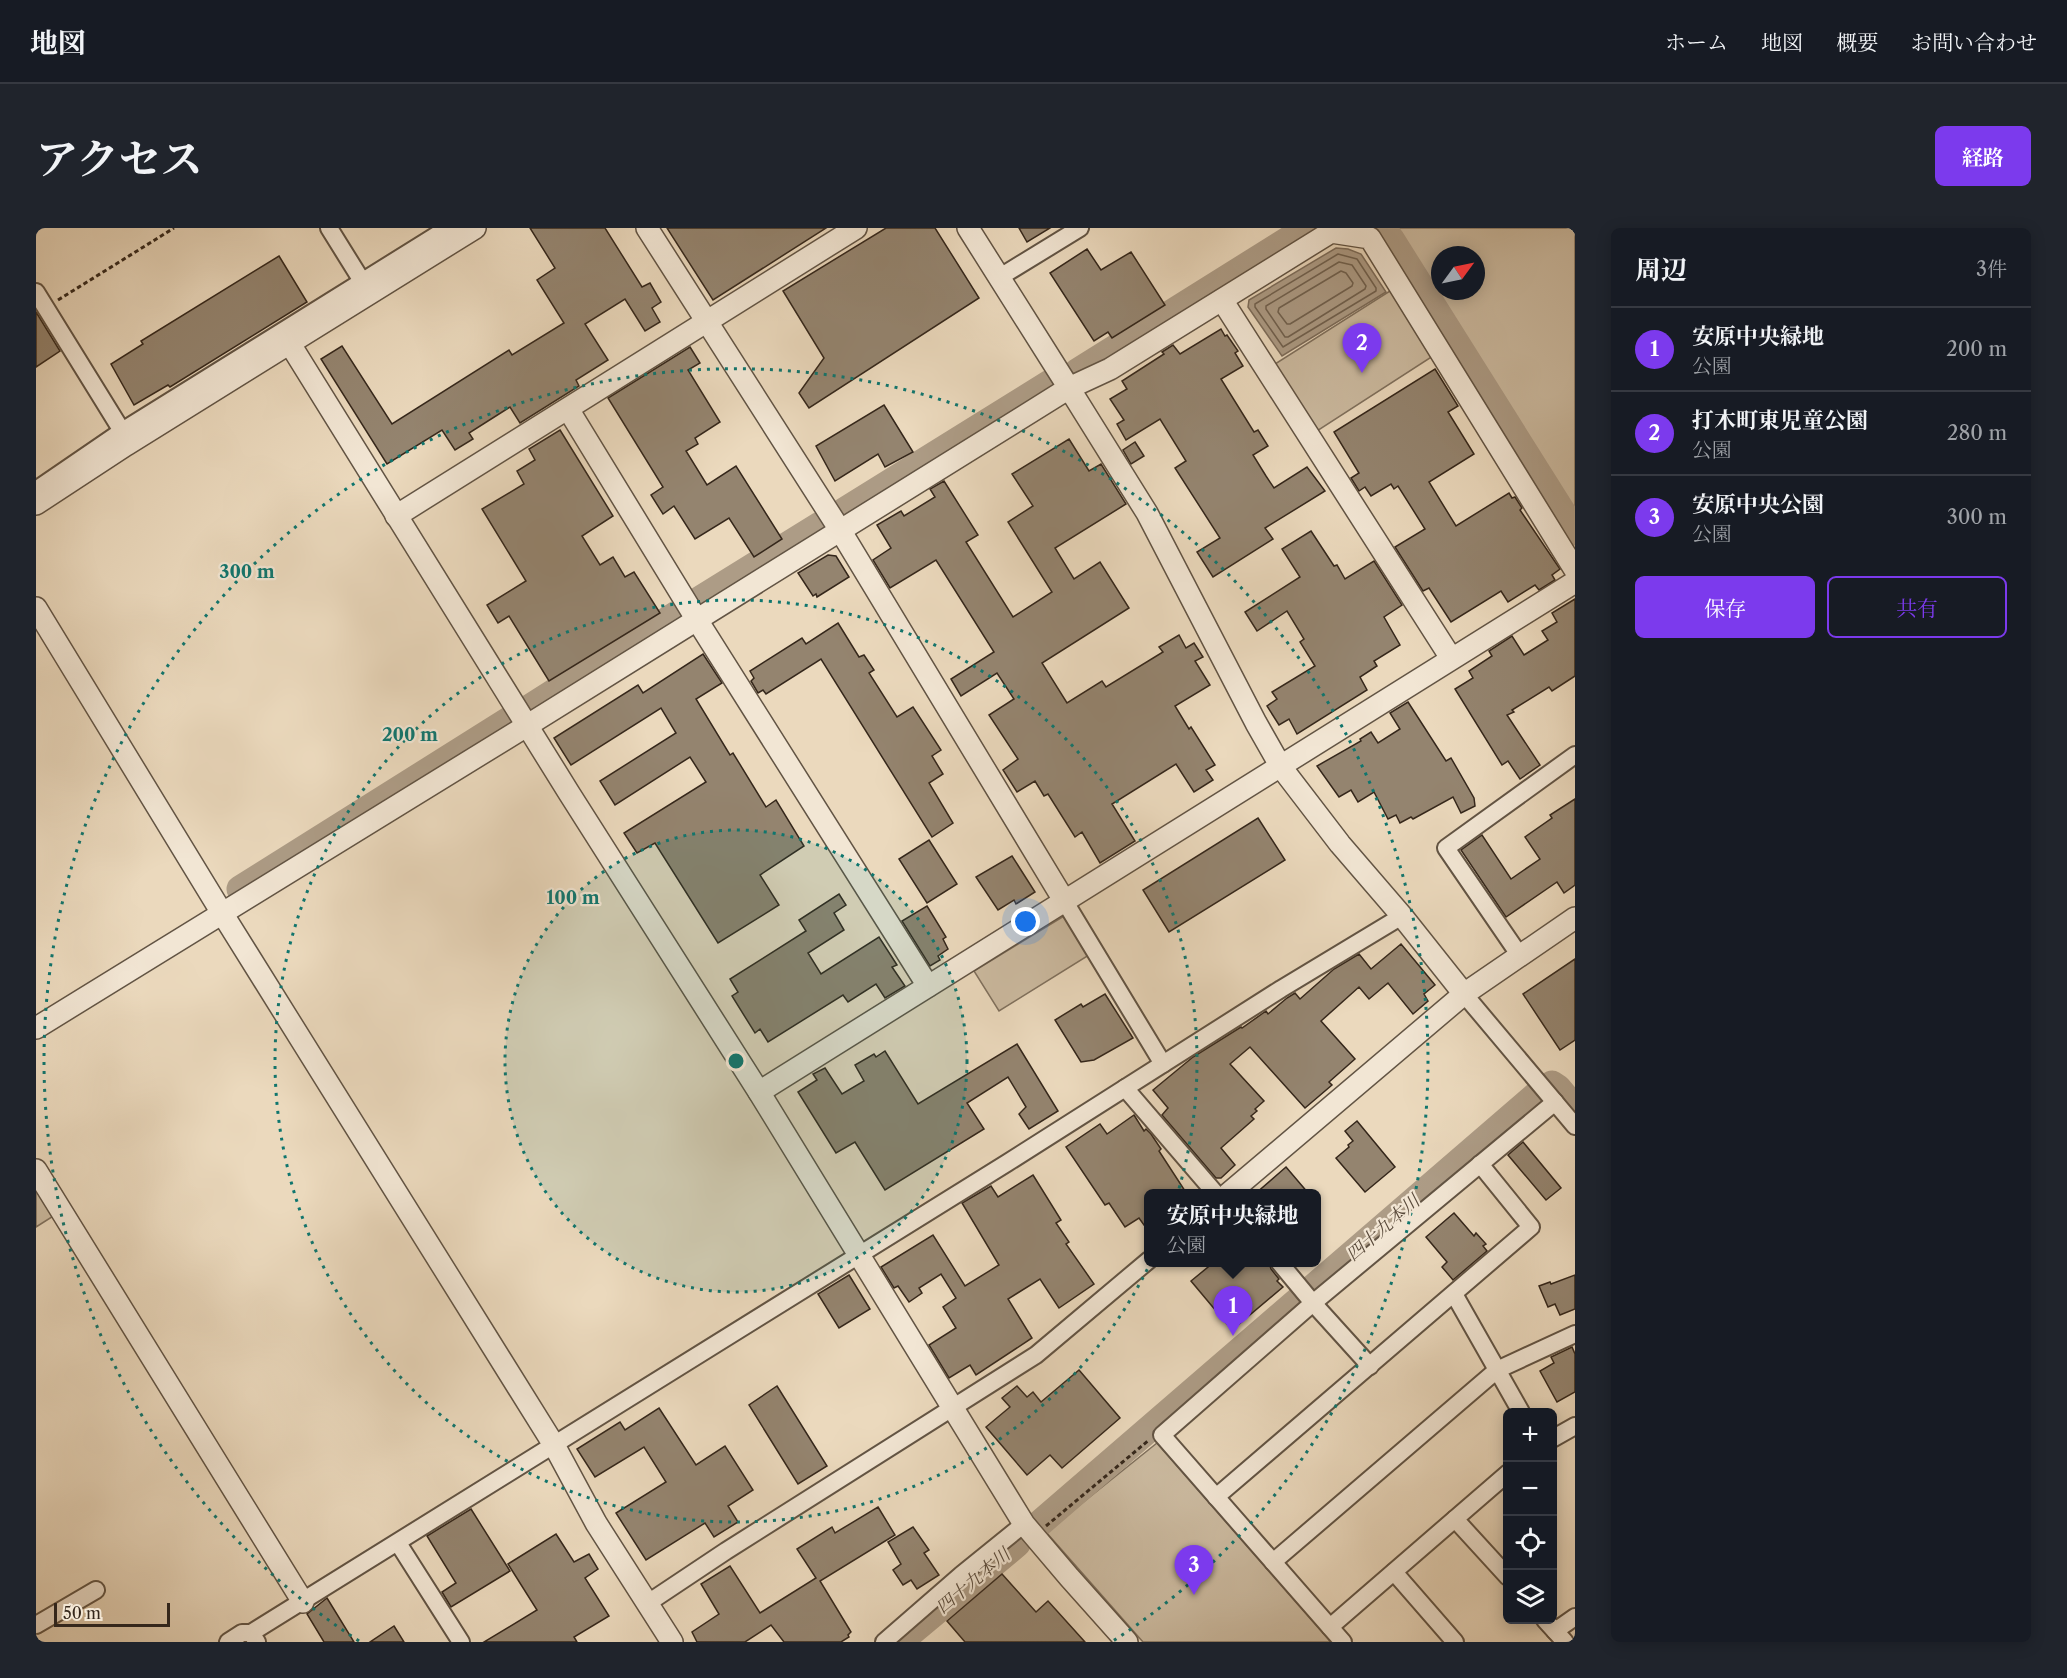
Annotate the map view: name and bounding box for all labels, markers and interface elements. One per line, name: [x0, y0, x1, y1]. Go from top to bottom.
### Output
text: 地図: [30, 26, 86, 60]
text: ホーム: [1665, 30, 1728, 55]
text: 地図: [1761, 30, 1803, 55]
text: 概要: [1836, 30, 1878, 55]
text: お問い合わせ: [1911, 30, 2037, 55]
button: 経路: [1935, 126, 2031, 186]
text: アクセス: [36, 133, 203, 185]
north arrow: [1431, 246, 1485, 300]
text: 周辺: [1635, 254, 1687, 286]
text: 3件: [1976, 257, 2007, 281]
text: 安原中央緑地: [1692, 323, 1824, 350]
pin: 2: [1342, 324, 1382, 373]
text: 1: [1650, 337, 1659, 361]
text: 200 m: [1946, 337, 2007, 361]
text: 公園: [1692, 354, 1732, 378]
text: 打木町東児童公園: [1692, 407, 1868, 434]
text: 2: [1649, 421, 1660, 445]
text: 280 m: [1947, 421, 2007, 445]
text: 公園: [1692, 438, 1732, 462]
text: 安原中央公園: [1692, 491, 1824, 518]
text: 3: [1649, 505, 1660, 529]
text: 300 m: [1947, 505, 2007, 529]
text: 公園: [1692, 522, 1732, 546]
text: 300 m: [219, 561, 275, 583]
button: 保存: [1635, 576, 1815, 638]
button: 共有: [1827, 576, 2007, 638]
text: 200 m: [382, 724, 438, 746]
text: 100 m: [546, 887, 600, 909]
your location: [1011, 907, 1040, 936]
centre of rings: [726, 1051, 746, 1071]
popup: [1144, 1189, 1321, 1267]
water label: 四十九本川: [1342, 1189, 1426, 1266]
text: 安原中央緑地: [1166, 1202, 1299, 1229]
text: 公園: [1166, 1233, 1206, 1257]
pin: 1: [1214, 1286, 1252, 1336]
map controls: [1503, 1408, 1557, 1624]
button: +: [1503, 1408, 1557, 1462]
button: −: [1503, 1462, 1557, 1516]
button: locate: [1503, 1516, 1557, 1570]
water label: 四十九本川: [931, 1542, 1016, 1618]
pin: 3: [1174, 1546, 1214, 1595]
button: layers: [1503, 1570, 1557, 1624]
scale bar: [54, 1600, 170, 1628]
text: 50 m: [63, 1603, 101, 1623]

